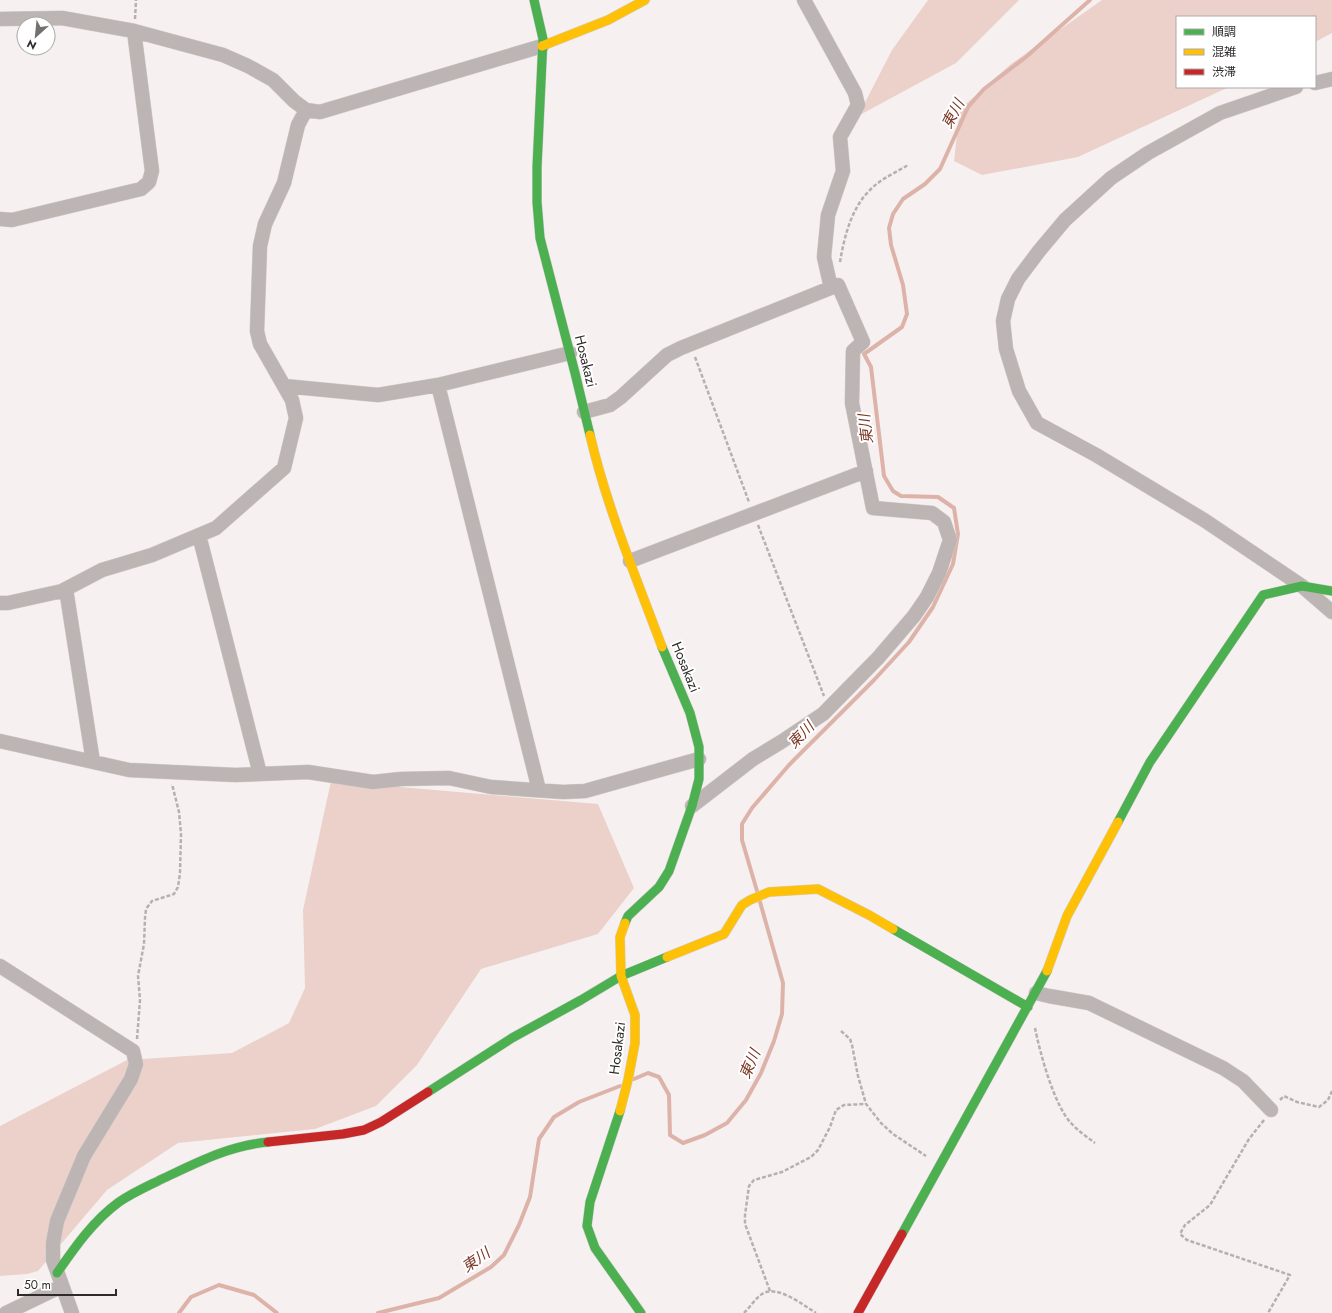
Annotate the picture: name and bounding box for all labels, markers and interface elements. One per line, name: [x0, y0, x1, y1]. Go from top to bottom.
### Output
north arrow: [16, 16, 56, 56]
legend: [1176, 16, 1316, 88]
text: 順調: [1212, 23, 1236, 41]
text: N: [24, 36, 39, 54]
text: 混雑: [1212, 43, 1236, 61]
text: 渋滞: [1212, 63, 1236, 81]
water label: 東川: [936, 94, 971, 132]
street label: Hosakazi: [570, 333, 602, 389]
water label: 東川: [853, 411, 879, 445]
street label: Hosakazi: [667, 639, 705, 695]
water label: 東川: [783, 715, 821, 753]
street label: Hosakazi: [604, 1020, 630, 1076]
water label: 東川: [734, 1044, 767, 1082]
water label: 東川: [457, 1241, 496, 1278]
scale bar: [18, 1271, 116, 1297]
text: 50 m: [24, 1276, 51, 1294]

